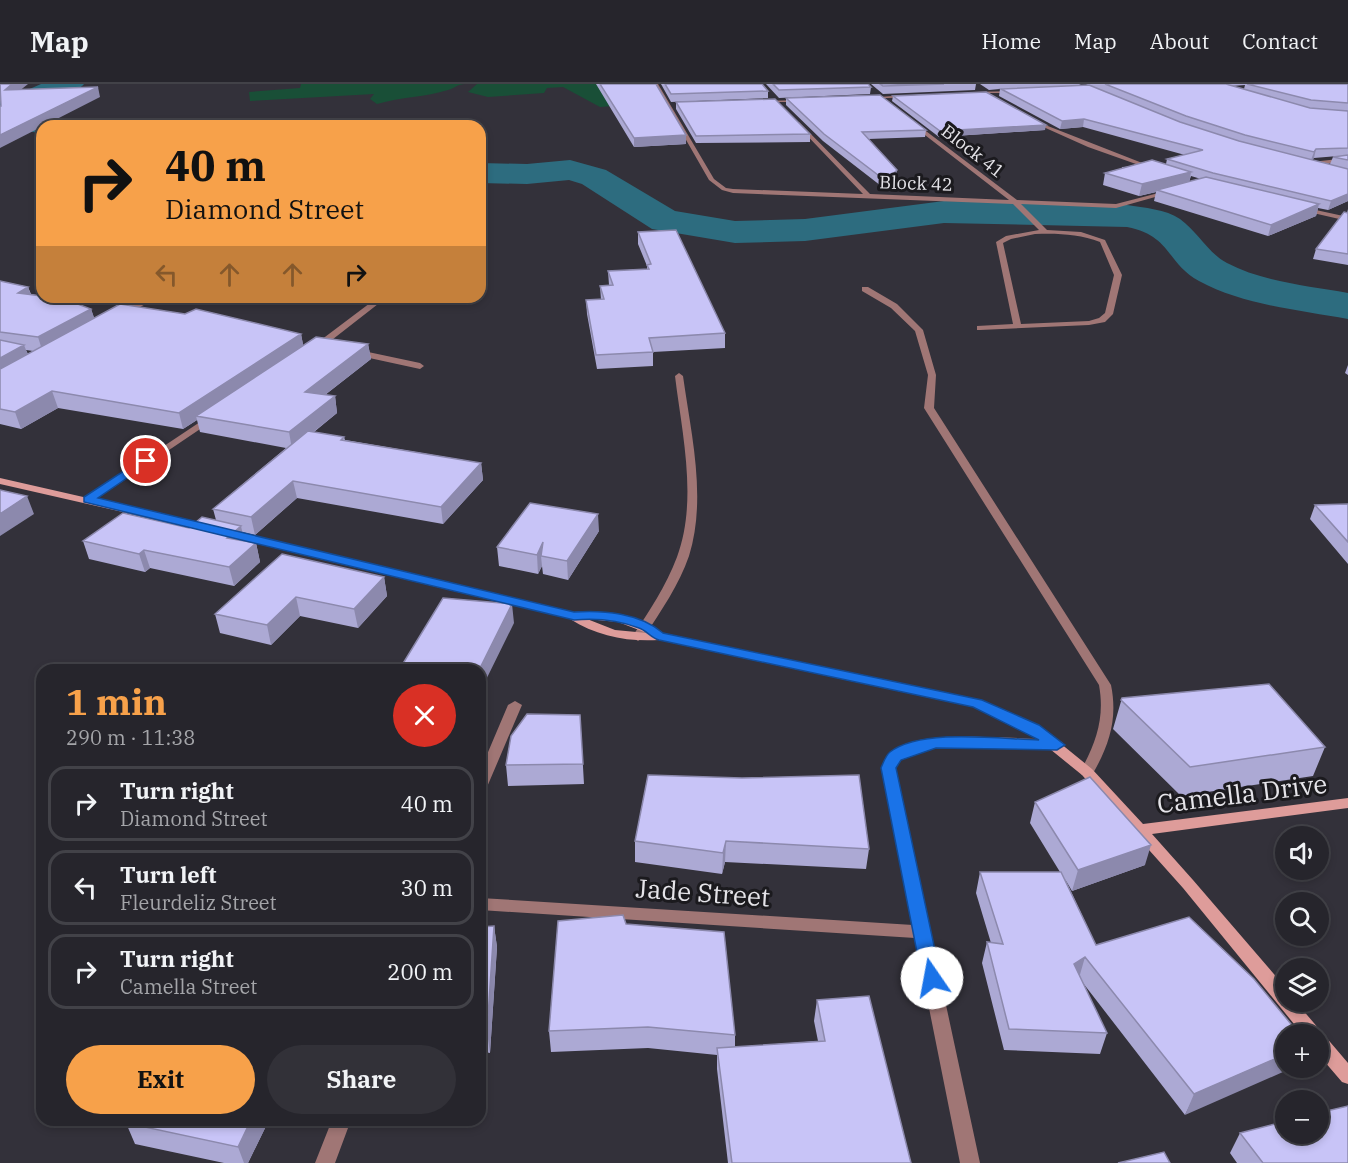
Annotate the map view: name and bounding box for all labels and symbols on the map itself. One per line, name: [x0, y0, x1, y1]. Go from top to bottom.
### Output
street label: Block 41: [937, 119, 1009, 183]
street label: Block 42: [879, 170, 953, 196]
pin: [120, 435, 171, 486]
street label: Camella Drive: [1155, 766, 1329, 820]
street label: Jade Street: [635, 870, 771, 914]
position arrow: [900, 946, 964, 1010]

